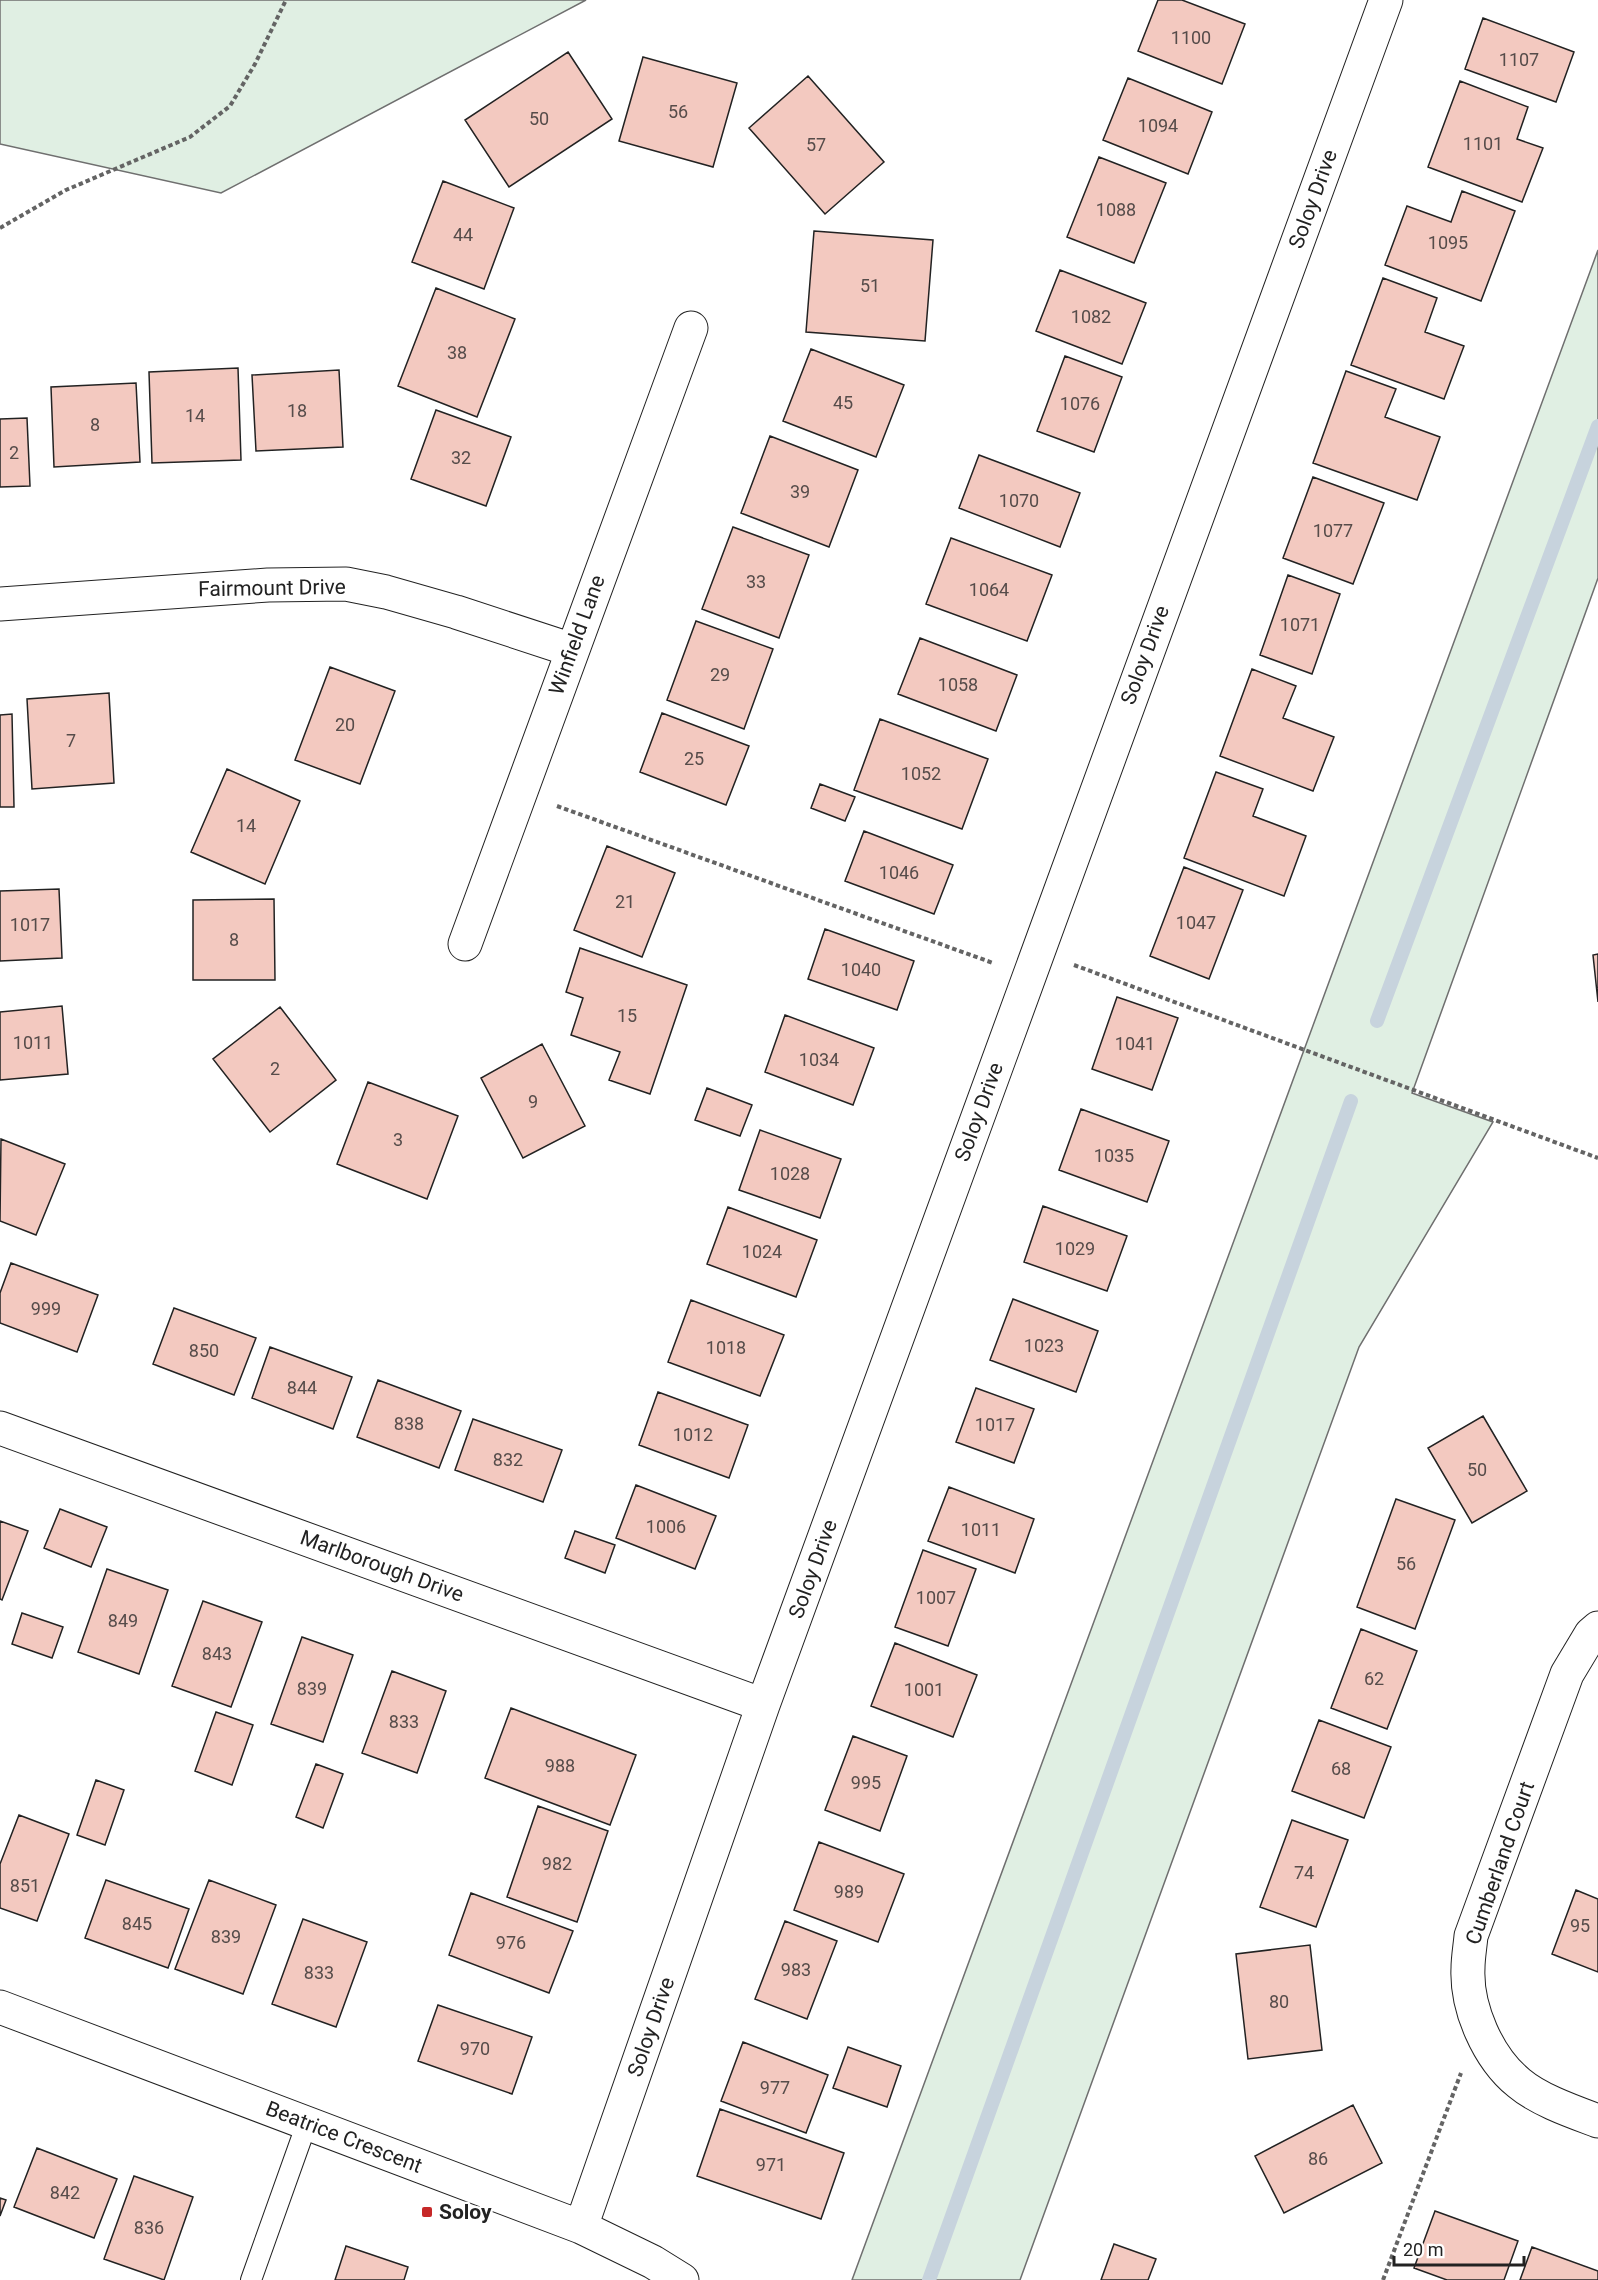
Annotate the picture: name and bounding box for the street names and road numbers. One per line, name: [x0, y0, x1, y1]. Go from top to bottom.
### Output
street label: Soloy Drive: [1284, 146, 1342, 252]
street label: Winfield Lane: [544, 572, 610, 698]
street label: Fairmount Drive: [198, 575, 346, 601]
street label: Soloy Drive: [1116, 602, 1174, 708]
street label: Soloy Drive: [950, 1059, 1008, 1165]
street label: Soloy Drive: [784, 1516, 842, 1622]
street label: Marlborough Drive: [297, 1525, 467, 1607]
street label: Cumberland Court: [1461, 1778, 1539, 1948]
street label: Soloy Drive: [623, 1974, 679, 2080]
street label: Beatrice Crescent: [263, 2096, 426, 2178]

